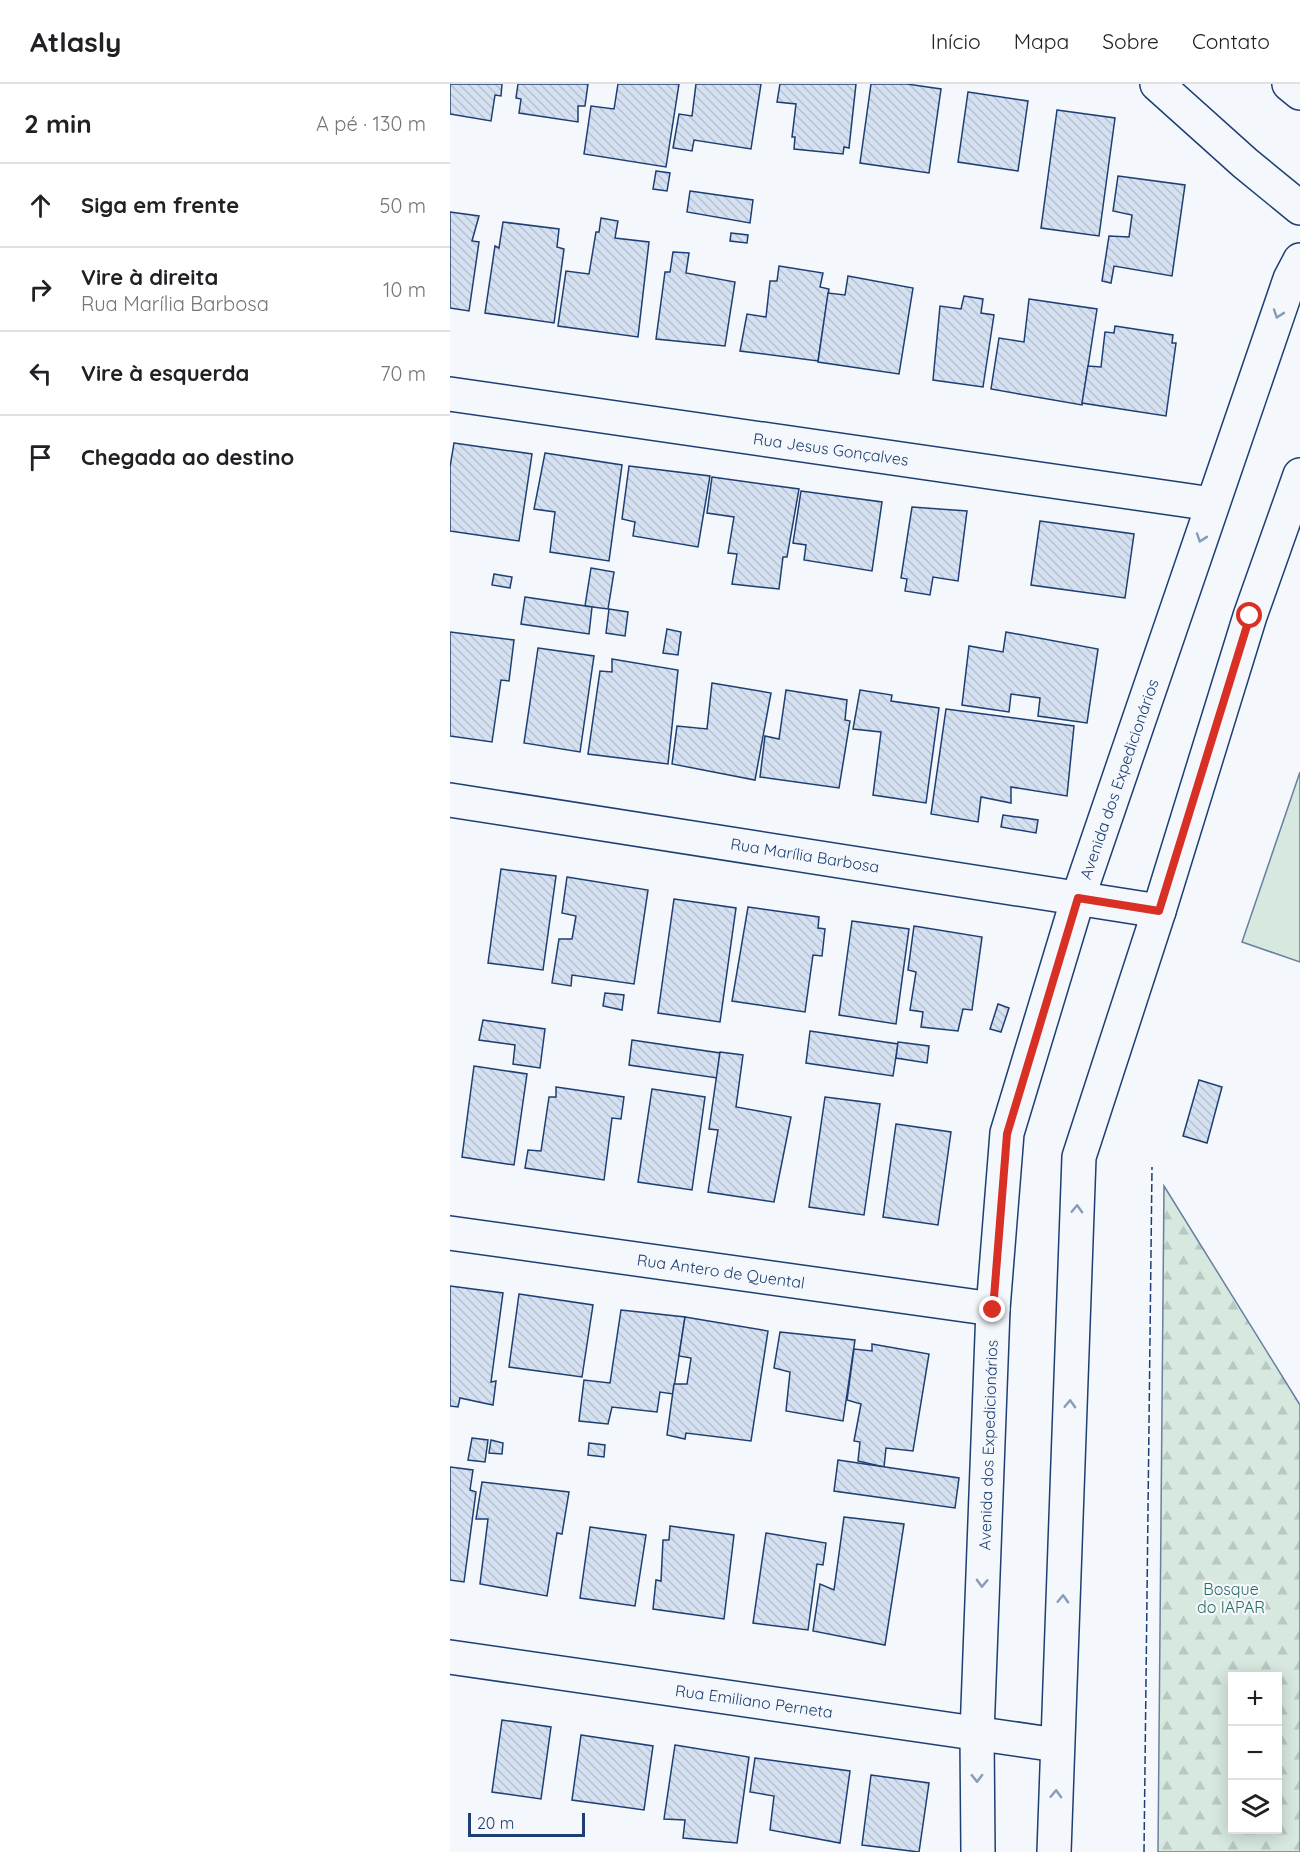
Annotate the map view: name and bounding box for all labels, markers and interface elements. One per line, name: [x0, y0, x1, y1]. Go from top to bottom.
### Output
text: Atlasly: [30, 24, 121, 59]
text: Início: [931, 28, 981, 54]
text: Mapa: [1014, 28, 1069, 54]
text: Sobre: [1102, 28, 1159, 54]
text: Contato: [1192, 28, 1270, 54]
text: 2 min: [24, 107, 92, 140]
text: A pé · 130 m: [316, 111, 426, 136]
icon: ahead: [24, 189, 57, 222]
text: Siga em frente: [81, 191, 239, 219]
text: 50 m: [380, 193, 426, 218]
text: Vire à direita: [81, 263, 218, 291]
icon: right: [24, 273, 57, 306]
text: 10 m: [383, 277, 426, 302]
text: Rua Marília Barbosa: [81, 291, 269, 316]
one-way arrow: [1273, 308, 1285, 318]
icon: left: [24, 357, 57, 390]
text: Vire à esquerda: [81, 359, 249, 387]
text: 70 m: [380, 361, 426, 386]
street label: Rua Jesus Gonçalves: [752, 428, 910, 470]
icon: arrive: [24, 441, 57, 474]
text: Chegada ao destino: [81, 443, 294, 471]
one-way arrow: [1195, 532, 1208, 543]
route start: [1236, 602, 1262, 628]
street label: Avenida dos Expedicionários: [1075, 676, 1163, 882]
street label: Rua Marília Barbosa: [729, 833, 881, 877]
one-way arrow: [1070, 1204, 1083, 1213]
street label: Rua Antero de Quental: [636, 1249, 806, 1293]
route end: [979, 1296, 1005, 1322]
street label: Avenida dos Expedicionários: [974, 1339, 1002, 1551]
one-way arrow: [1063, 1399, 1076, 1408]
one-way arrow: [976, 1579, 989, 1588]
park label: Bosque do IAPAR: [1197, 1579, 1265, 1617]
one-way arrow: [1056, 1594, 1069, 1603]
map controls: [1228, 1672, 1282, 1834]
button: +: [1228, 1672, 1282, 1726]
street label: Rua Emiliano Perneta: [674, 1680, 834, 1722]
button: −: [1228, 1726, 1282, 1780]
one-way arrow: [971, 1773, 983, 1782]
button: layers: [1228, 1780, 1282, 1834]
one-way arrow: [1050, 1789, 1062, 1798]
scale bar: [468, 1810, 585, 1838]
text: 20 m: [477, 1813, 514, 1833]

